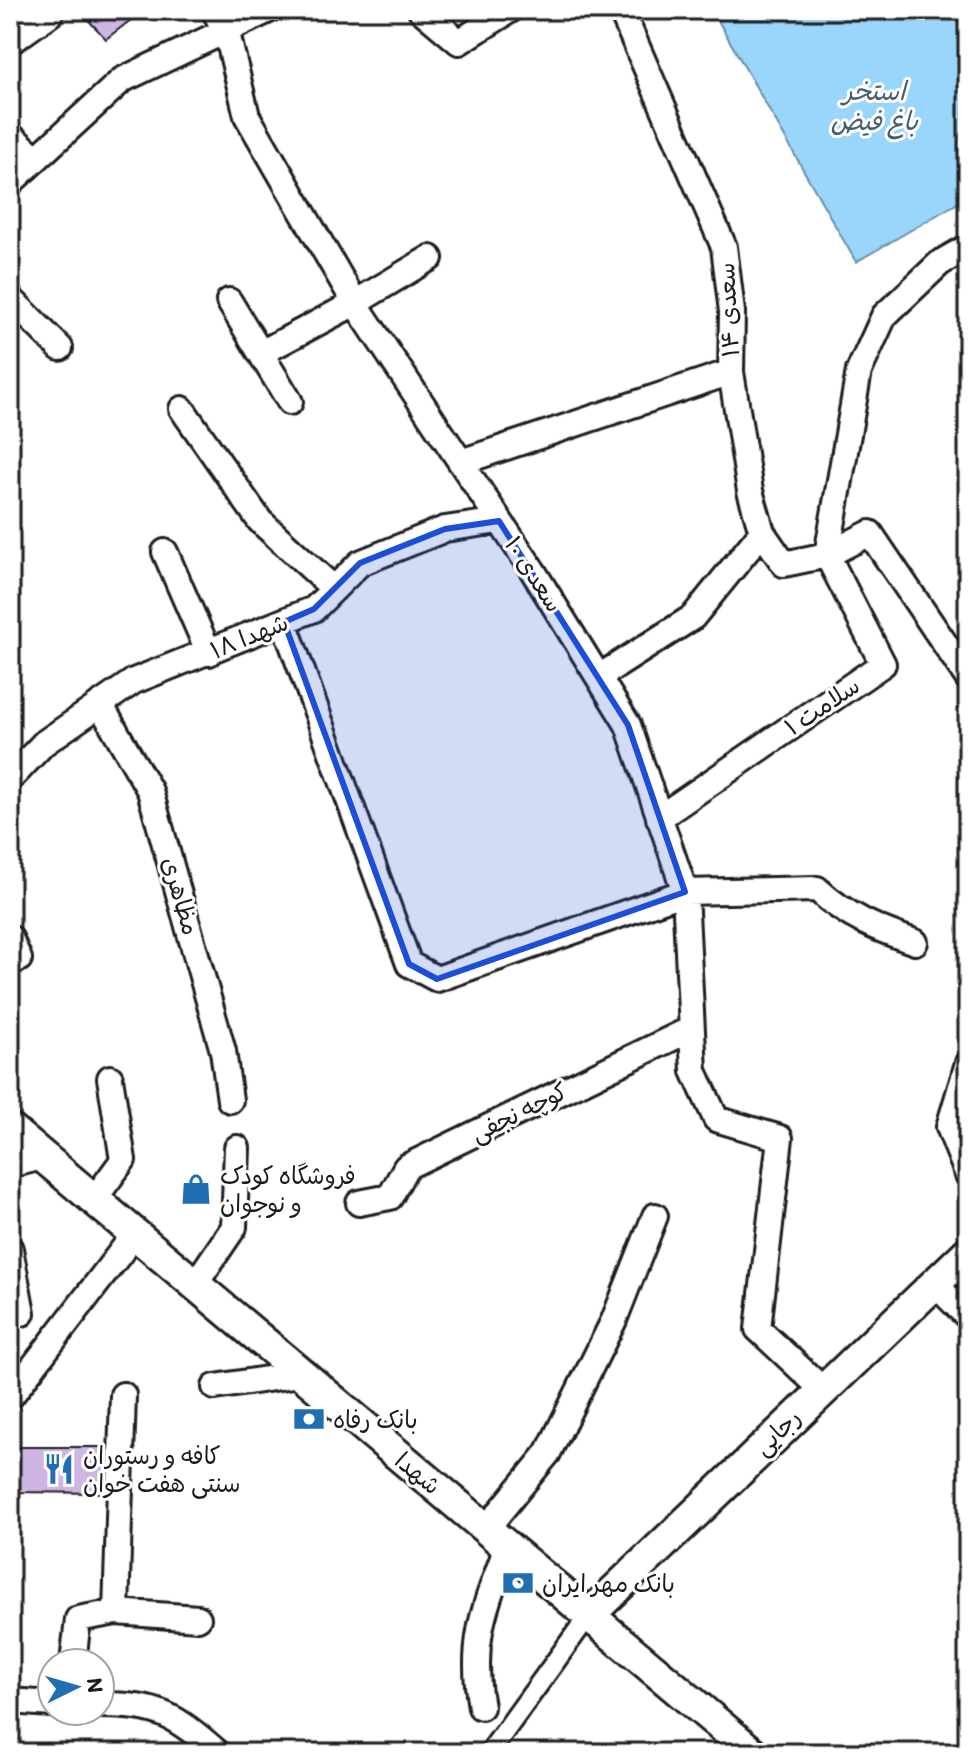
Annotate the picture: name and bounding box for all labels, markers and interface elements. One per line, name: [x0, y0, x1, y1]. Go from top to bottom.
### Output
water label: استخر باغ فیض: [830, 75, 919, 140]
street label: سعدی ۱۴: [711, 262, 745, 358]
street label: سعدی ۱۰: [499, 531, 569, 617]
street label: شهدا ۱۸: [206, 607, 292, 665]
street label: سلامت ۱: [779, 670, 865, 742]
street label: مظاهری: [156, 854, 206, 938]
street label: کوچه نجفی: [466, 1076, 573, 1149]
place label: فروشگاه کودک و نوجوان: [220, 1161, 356, 1219]
shop icon: فروشگاه کودک و نوجوان: [179, 1172, 213, 1206]
bank icon: بانک رفاه: [292, 1402, 326, 1436]
street label: رجایی: [747, 1403, 807, 1462]
place label: بانک رفاه: [333, 1405, 418, 1434]
place label: کافه و رستوران سنتی هفت خوان: [83, 1441, 241, 1499]
street label: شهدا: [389, 1446, 447, 1500]
restaurant icon: کافه و رستوران سنتی هفت خوان: [42, 1452, 76, 1486]
bank icon: بانک مهر ایران: [501, 1566, 535, 1600]
place label: بانک مهر ایران: [542, 1569, 675, 1598]
north arrow: [36, 1647, 116, 1727]
text: N: [81, 1677, 110, 1694]

